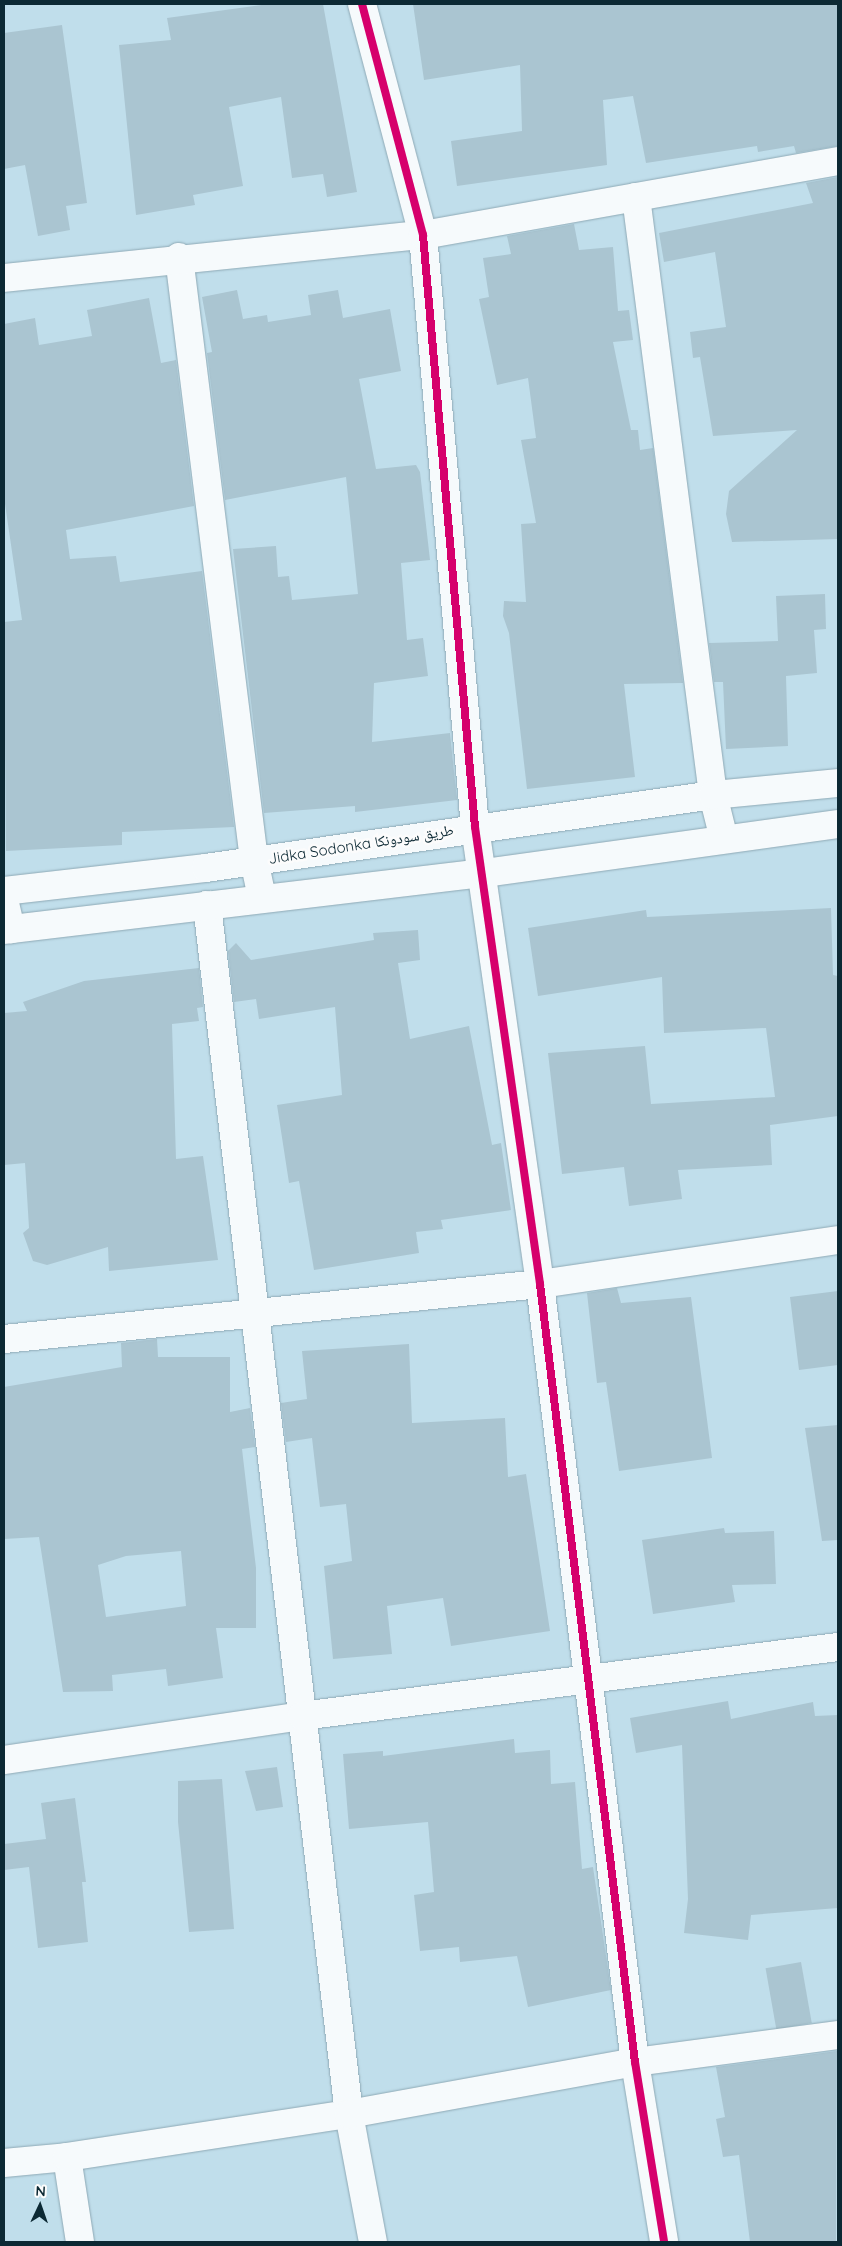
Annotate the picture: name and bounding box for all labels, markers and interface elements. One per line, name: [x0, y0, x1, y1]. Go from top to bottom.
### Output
street label: Jidka Sodonka طريق سودونكا: [267, 820, 455, 868]
north arrow: [15, 2181, 65, 2231]
text: N: [35, 2182, 46, 2200]

